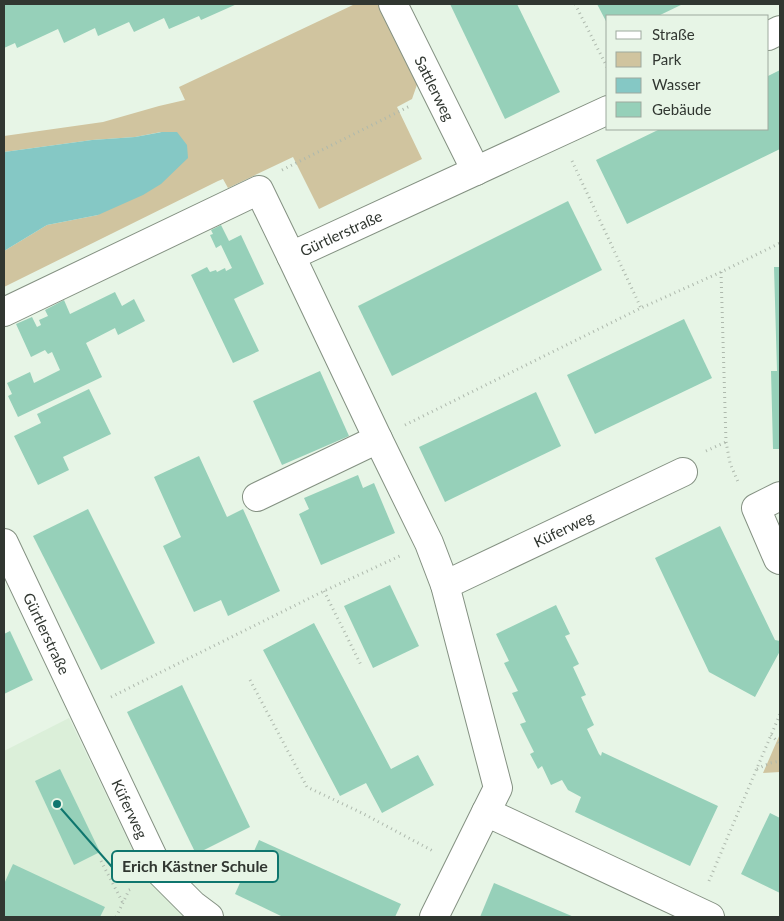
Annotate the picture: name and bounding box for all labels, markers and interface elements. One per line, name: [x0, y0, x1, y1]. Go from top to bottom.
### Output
legend: [606, 15, 769, 130]
text: Straße: [652, 25, 695, 43]
text: Park: [652, 50, 682, 68]
street label: Sattlerweg: [411, 53, 459, 124]
text: Wasser: [652, 75, 701, 93]
text: Gebäude: [652, 100, 711, 118]
street label: Gürtlerstraße: [297, 206, 385, 260]
street label: Küferweg: [531, 507, 596, 551]
street label: Gürtlerstraße: [20, 590, 74, 677]
street label: Küferweg: [108, 776, 152, 841]
callout: Erich Kästner Schule: [112, 851, 278, 882]
text: Erich Kästner Schule: [122, 856, 268, 875]

